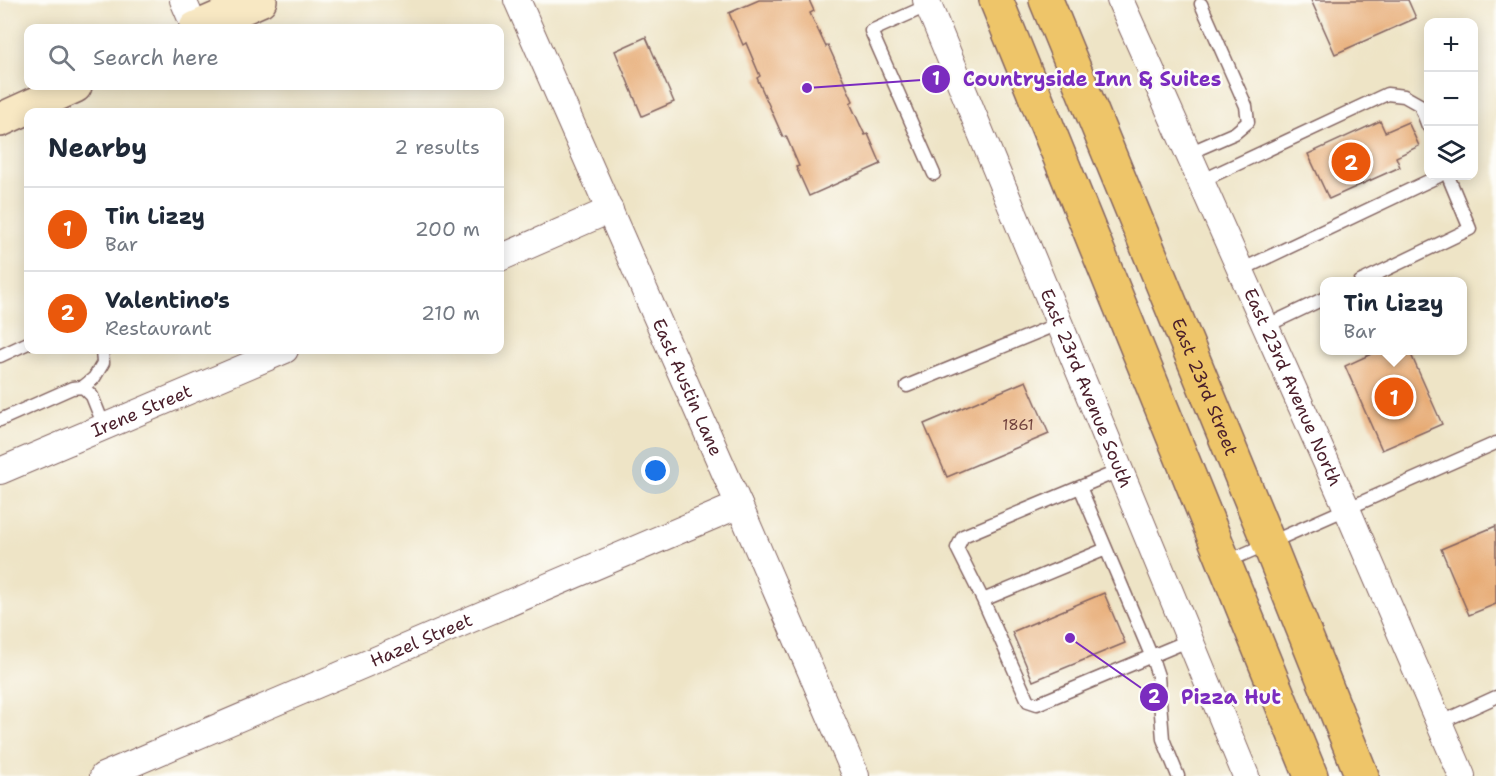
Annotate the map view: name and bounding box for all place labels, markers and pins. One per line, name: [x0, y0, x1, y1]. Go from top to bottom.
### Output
callout: Countryside Inn & Suites: [921, 60, 1233, 98]
pin: 2: [1332, 140, 1370, 184]
pin: 1: [1374, 374, 1414, 420]
callout: Pizza Hut: [1139, 678, 1293, 716]

